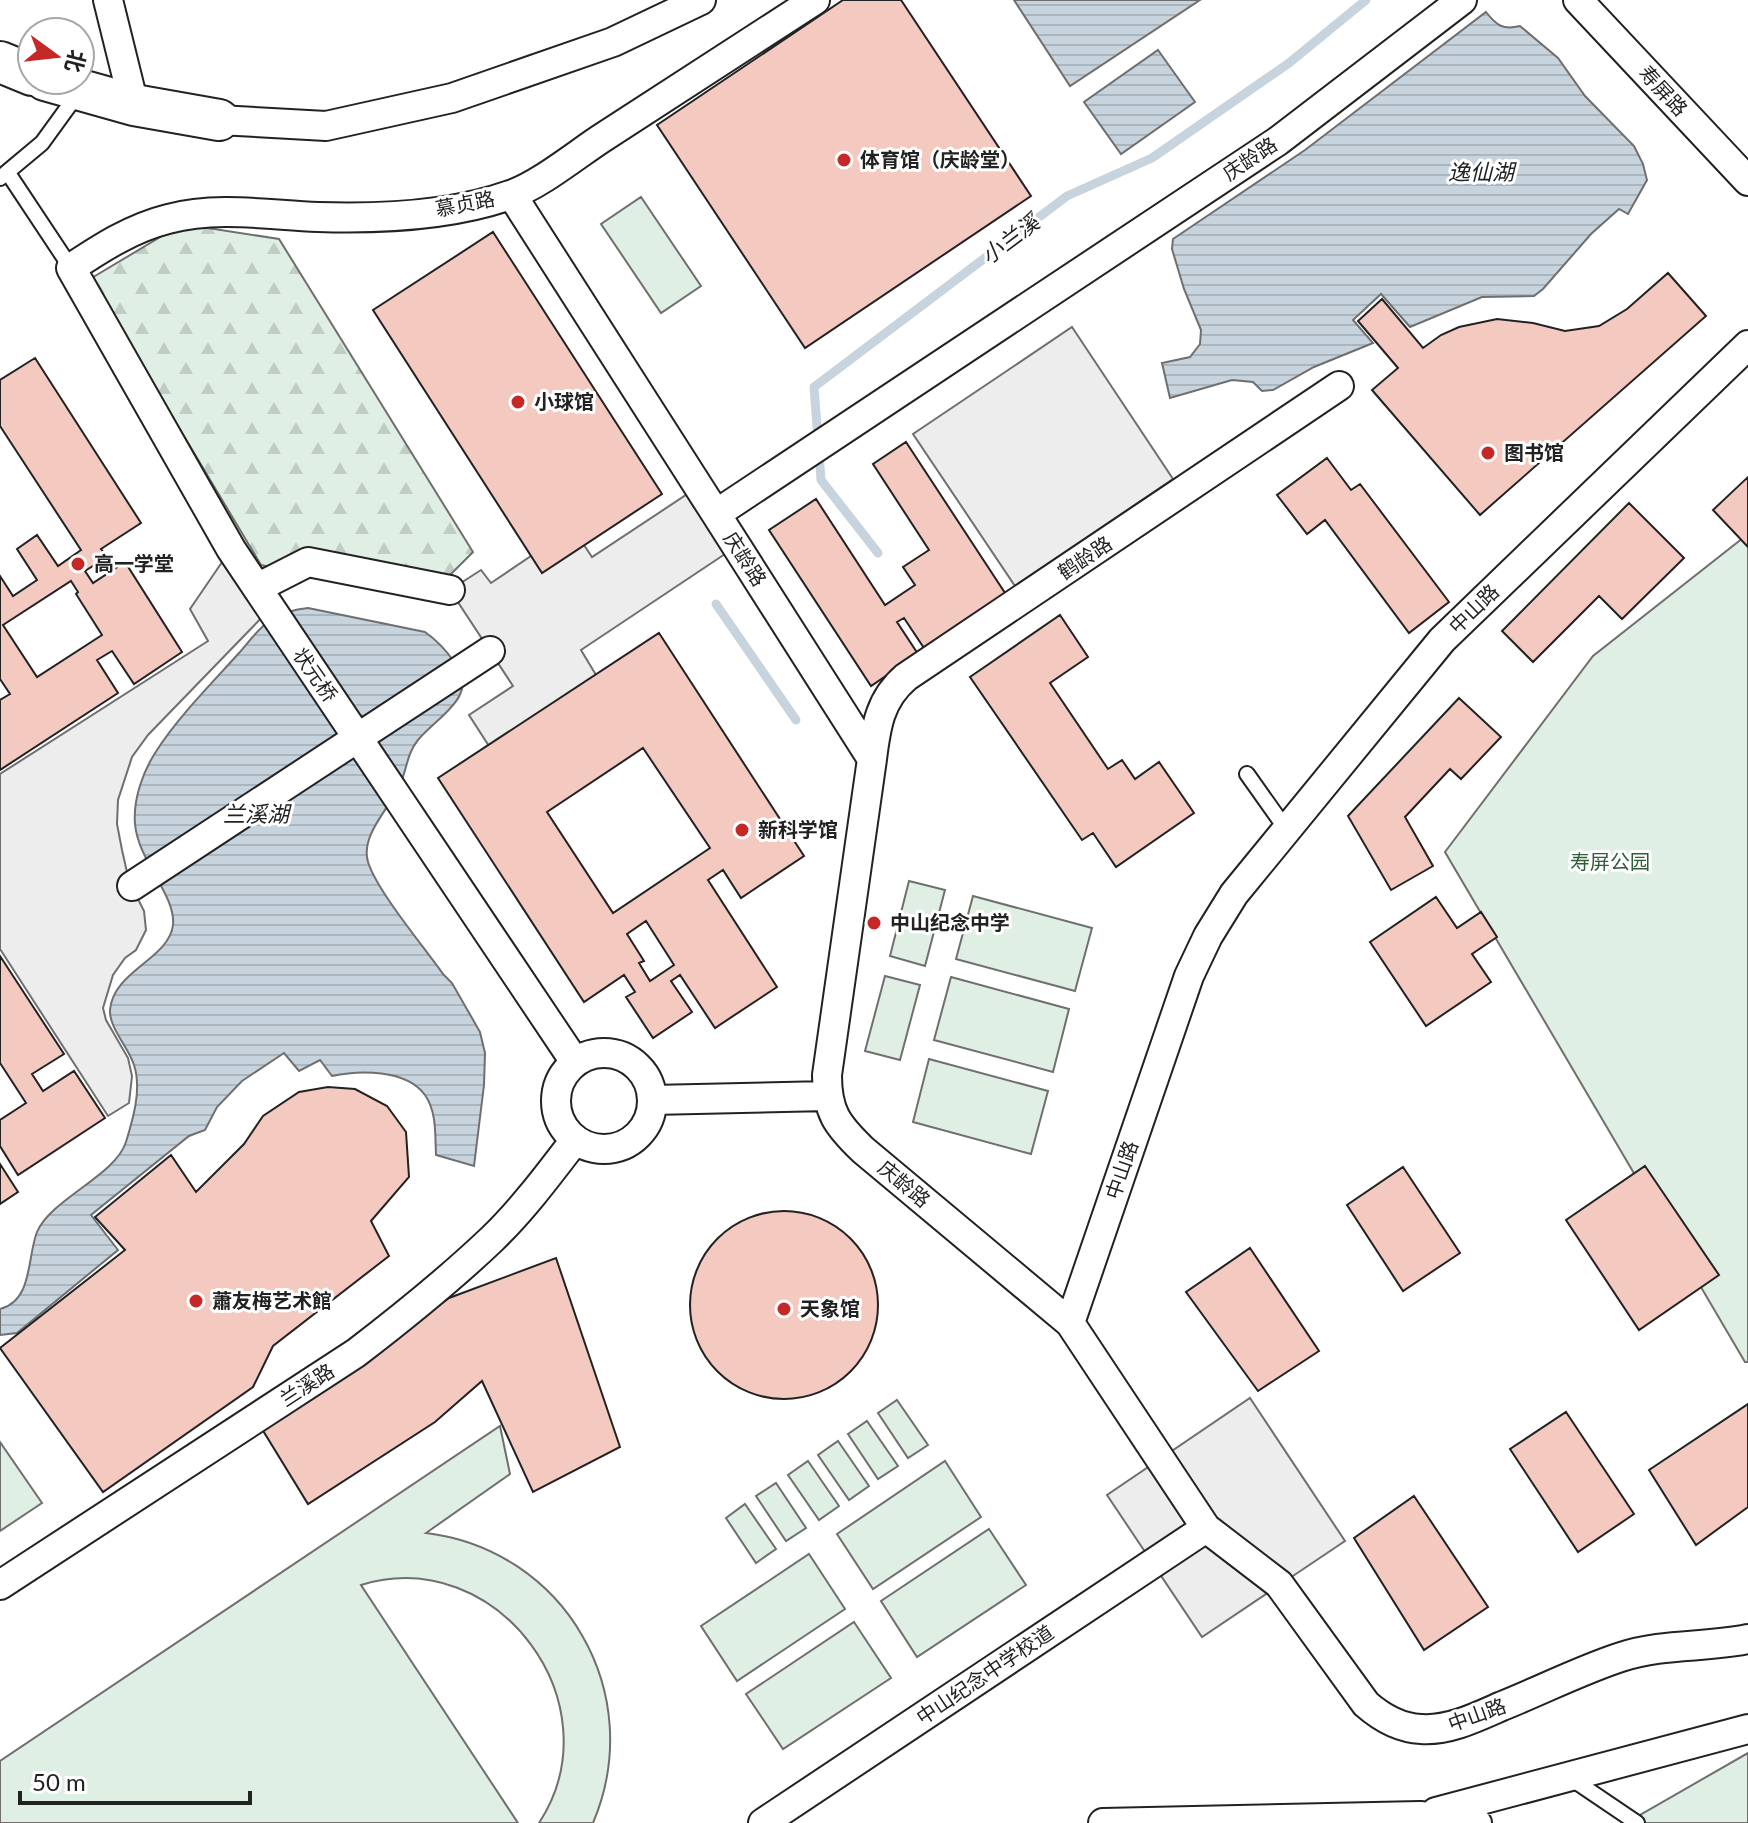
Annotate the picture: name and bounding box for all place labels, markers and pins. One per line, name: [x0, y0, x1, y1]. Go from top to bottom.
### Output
place label: 体育馆（庆龄堂）: [860, 147, 1020, 171]
marker: 体育馆（庆龄堂）: [835, 151, 853, 169]
place label: 小球馆: [534, 389, 594, 413]
marker: 小球馆: [509, 393, 527, 411]
place label: 图书馆: [1504, 440, 1564, 464]
marker: 图书馆: [1479, 444, 1497, 462]
place label: 高一学堂: [94, 551, 174, 575]
marker: 高一学堂: [69, 555, 87, 573]
place label: 新科学馆: [758, 817, 838, 841]
marker: 新科学馆: [733, 821, 751, 839]
place label: 中山纪念中学: [890, 910, 1010, 934]
marker: 中山纪念中学: [865, 914, 883, 932]
place label: 蕭友梅艺术館: [212, 1288, 332, 1312]
marker: 蕭友梅艺术館: [187, 1292, 205, 1310]
place label: 天象馆: [800, 1296, 860, 1320]
marker: 天象馆: [775, 1300, 793, 1318]

